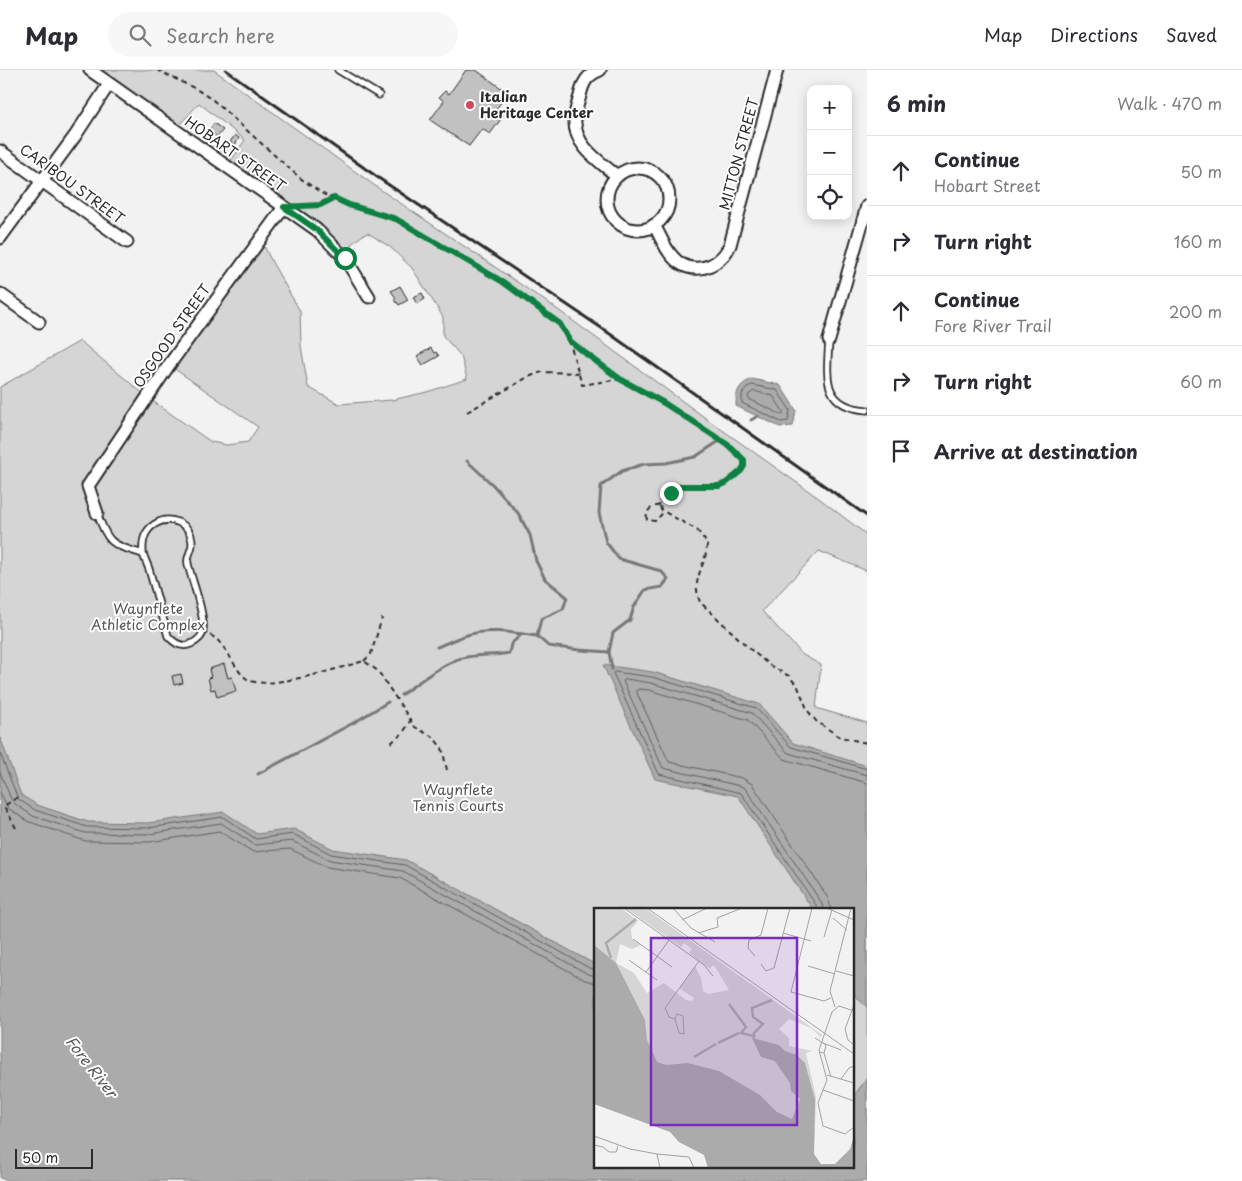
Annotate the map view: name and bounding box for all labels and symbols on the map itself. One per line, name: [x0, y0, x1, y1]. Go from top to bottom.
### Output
place label: Italian Heritage Center: [480, 86, 594, 123]
street label: MITTON STREET: [713, 95, 764, 212]
marker: Italian Heritage Center: [464, 99, 476, 111]
street label: HOBART STREET: [181, 111, 290, 197]
street label: CARIBOU STREET: [16, 138, 129, 229]
route start: [334, 247, 357, 270]
street label: OSGOOD STREET: [128, 279, 216, 392]
route end: [660, 482, 683, 505]
park label: Waynflete Athletic Complex: [91, 598, 205, 635]
park label: Waynflete Tennis Courts: [412, 779, 504, 816]
inset map: [594, 908, 854, 1168]
water label: Fore River: [61, 1030, 125, 1103]
scale bar: [15, 1146, 92, 1169]

